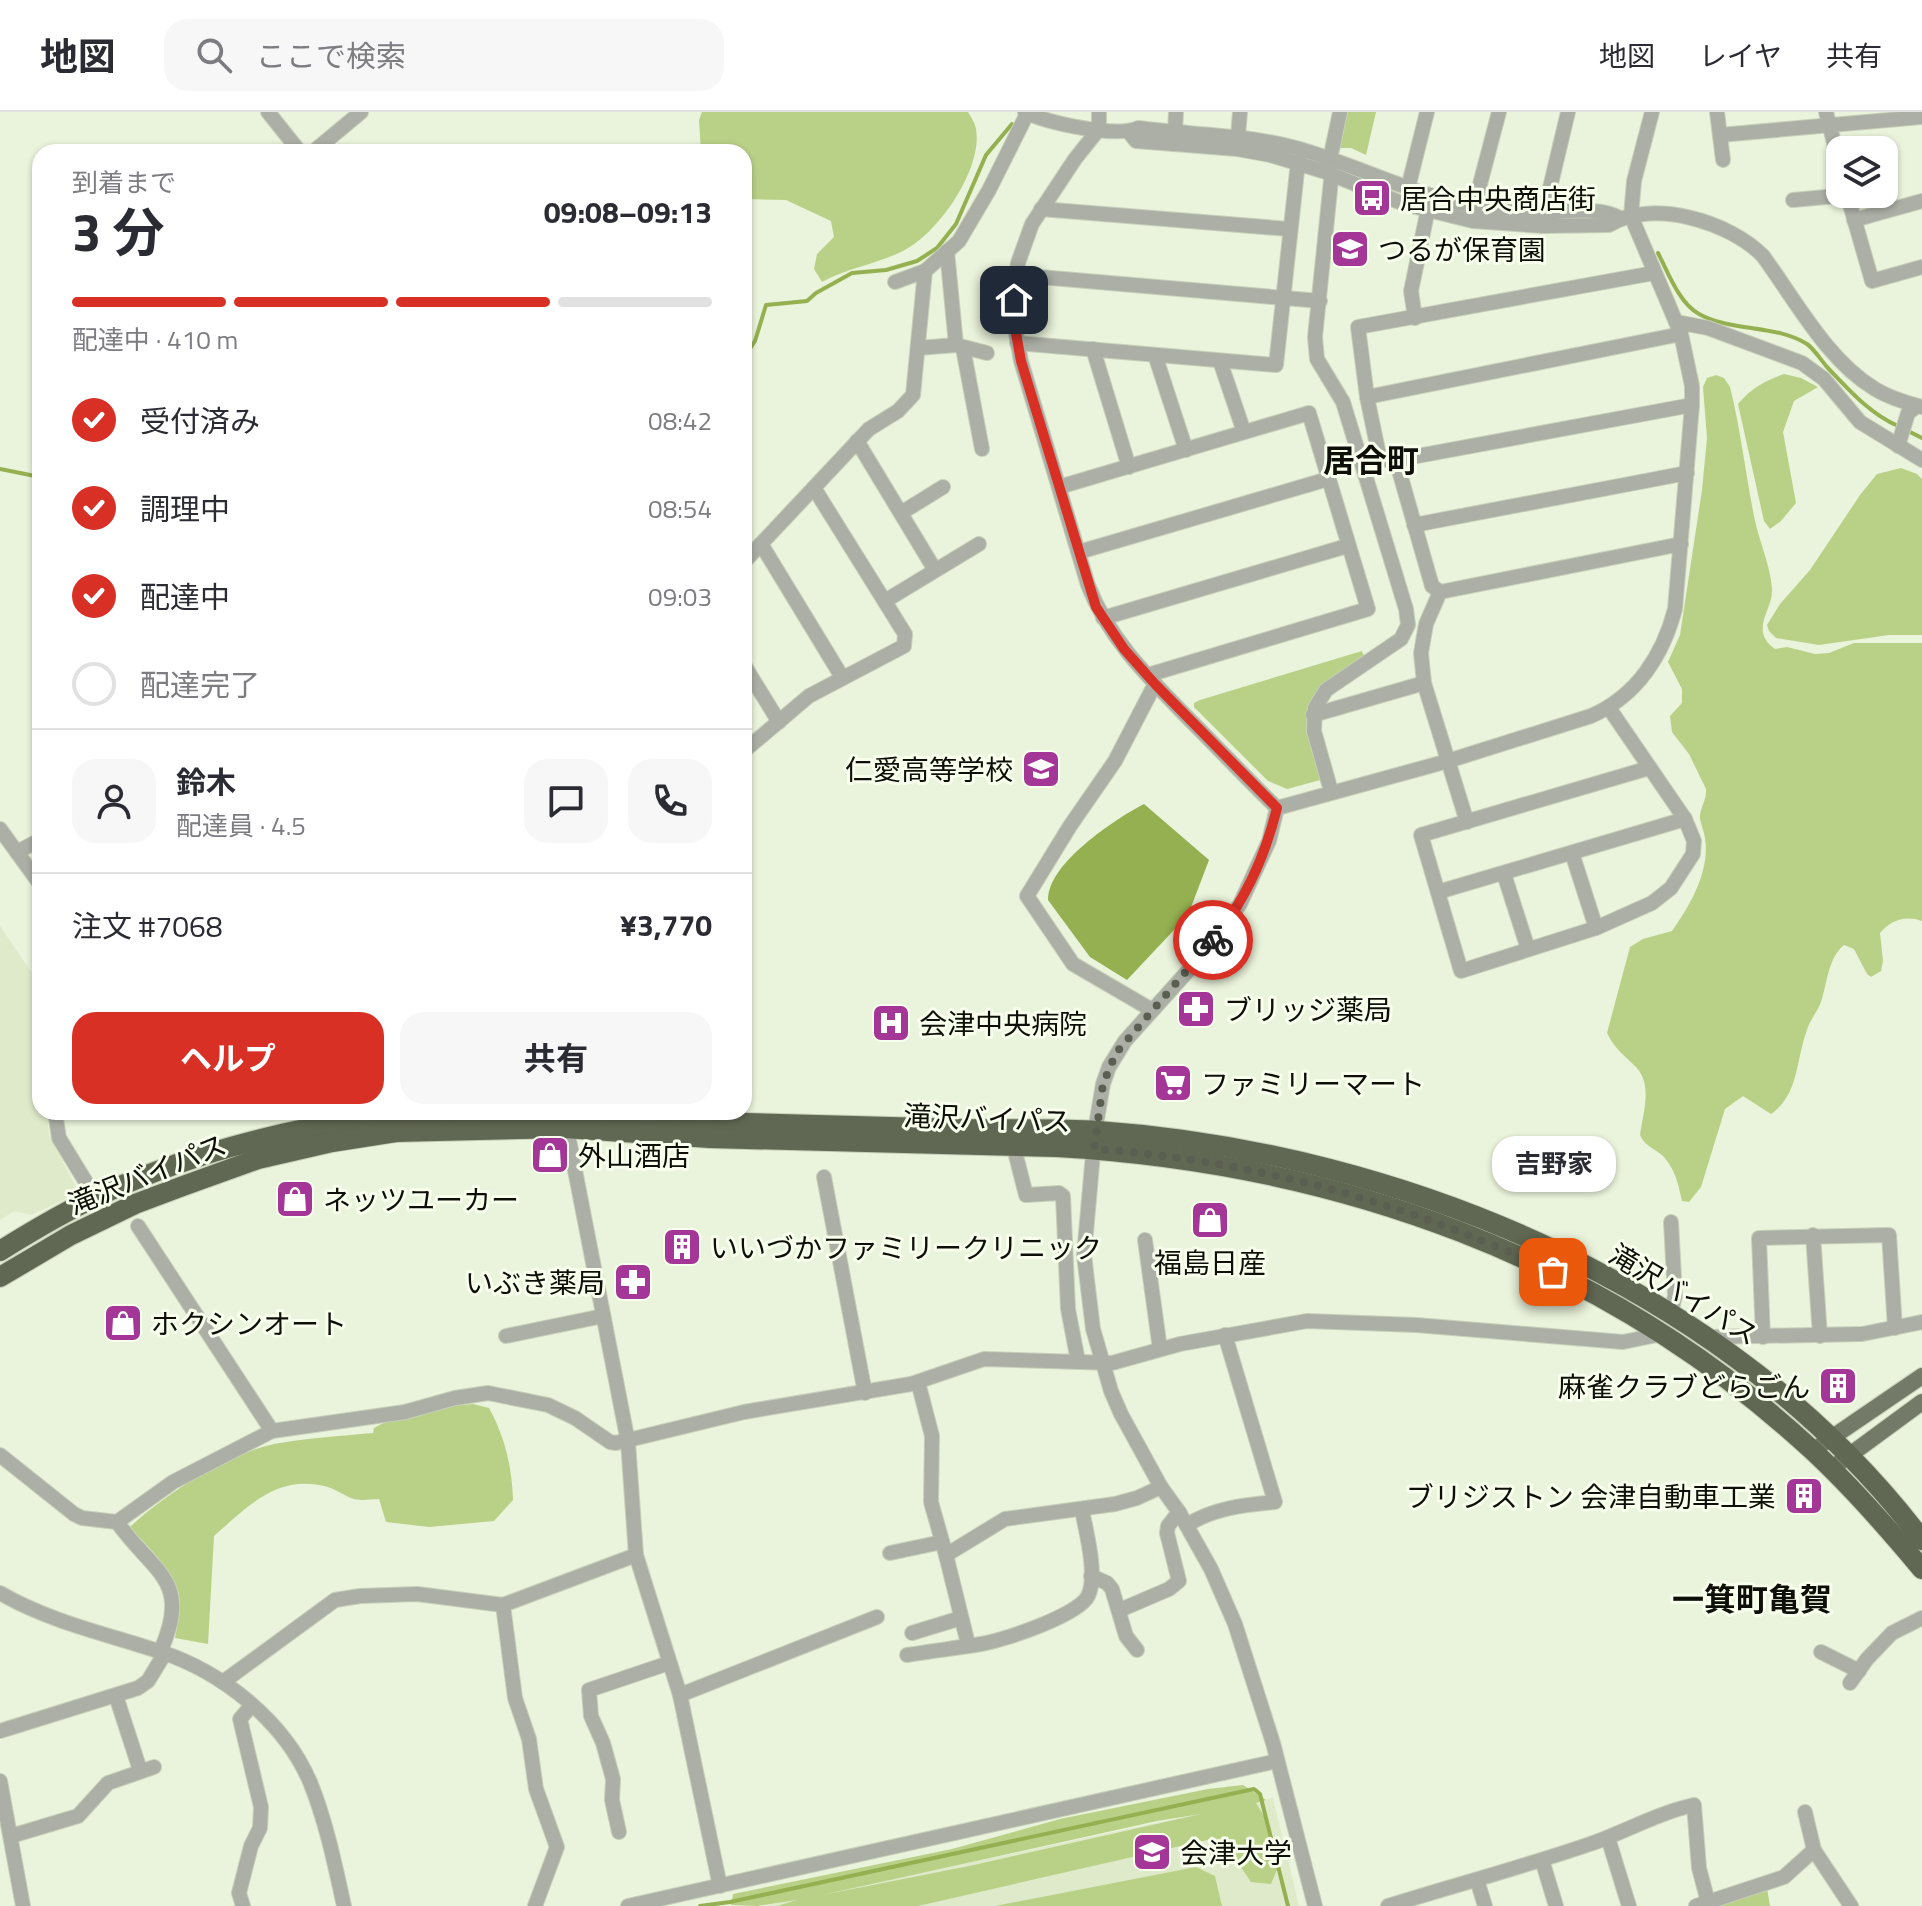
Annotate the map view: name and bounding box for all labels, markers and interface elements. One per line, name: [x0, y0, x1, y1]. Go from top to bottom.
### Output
search box: [164, 19, 724, 91]
text: 地図: [40, 27, 116, 85]
icon: search: [192, 33, 236, 77]
text: ここで検索: [256, 33, 406, 79]
text: 地図: [1599, 34, 1655, 77]
text: レイヤ: [1699, 34, 1782, 77]
text: 共有: [1826, 34, 1882, 77]
map controls: [1826, 136, 1898, 208]
button: layers: [1826, 136, 1898, 208]
text: 到着まで: [72, 163, 176, 202]
bus stop icon: 居合中央商店街: [1351, 177, 1393, 219]
place label: 居合中央商店街: [1400, 177, 1596, 220]
text: 09:08–09:13: [544, 189, 712, 235]
text: 3 分: [72, 192, 165, 271]
school or university icon: つるが保育園: [1329, 228, 1371, 270]
place label: つるが保育園: [1378, 228, 1546, 271]
pin: [980, 266, 1048, 334]
icon: home: [992, 278, 1036, 322]
text: 配達中 · 410 m: [72, 320, 238, 359]
icon: check: [72, 398, 116, 442]
text: 受付済み: [140, 398, 260, 444]
text: 08:42: [648, 401, 712, 440]
district label: 居合町: [1323, 436, 1419, 484]
icon: check: [72, 486, 116, 530]
text: 調理中: [140, 486, 230, 532]
text: 08:54: [648, 489, 712, 528]
icon: check: [72, 574, 116, 618]
text: 配達中: [140, 574, 230, 620]
text: 09:03: [648, 577, 712, 616]
text: 配達完了: [140, 662, 260, 708]
place label: 仁愛高等学校: [845, 748, 1013, 791]
school or university icon: 仁愛高等学校: [1020, 748, 1062, 790]
button: person: [72, 759, 156, 843]
text: 鈴木: [176, 759, 236, 805]
button: chat: [524, 759, 608, 843]
button: phone: [628, 759, 712, 843]
text: 配達員 · 4.5: [176, 806, 306, 845]
courier: [1173, 900, 1253, 980]
text: ¥3,770: [620, 902, 712, 948]
text: 注文 #7068: [72, 903, 223, 949]
icon: bike: [1191, 918, 1235, 962]
pharmacy icon: ブリッジ薬局: [1175, 988, 1217, 1030]
place label: ブリッジ薬局: [1224, 988, 1392, 1031]
hospital icon: 会津中央病院: [870, 1002, 912, 1044]
place label: 会津中央病院: [919, 1002, 1087, 1045]
button: ヘルプ: [72, 1012, 384, 1104]
button: 共有: [400, 1012, 712, 1104]
supermarket icon: ファミリーマート: [1152, 1062, 1194, 1104]
place label: ファミリーマート: [1201, 1062, 1425, 1105]
street label: 滝沢バイパス: [903, 1094, 1071, 1142]
street label: 滝沢バイパス: [61, 1123, 233, 1225]
shop icon: 外山酒店: [529, 1134, 571, 1176]
place label: 外山酒店: [578, 1134, 690, 1177]
callout: 吉野家: [1491, 1136, 1615, 1192]
text: 吉野家: [1515, 1144, 1593, 1183]
shop icon: ネッツユーカー: [274, 1178, 316, 1220]
place label: ネッツユーカー: [323, 1178, 519, 1221]
shop icon: 福島日産: [1189, 1199, 1231, 1241]
building icon: いいづかファミリークリニック: [661, 1226, 703, 1268]
place label: いいづかファミリークリニック: [710, 1226, 1102, 1269]
street label: 滝沢バイパス: [1601, 1232, 1767, 1356]
pin: [1519, 1238, 1587, 1306]
place label: 福島日産: [1154, 1241, 1266, 1284]
icon: bag: [1531, 1250, 1575, 1294]
place label: いぶき薬局: [465, 1261, 605, 1304]
pharmacy icon: いぶき薬局: [612, 1261, 654, 1303]
shop icon: ホクシンオート: [102, 1302, 144, 1344]
place label: ホクシンオート: [151, 1302, 347, 1345]
place label: 麻雀クラブどらごん: [1558, 1365, 1810, 1408]
building icon: 麻雀クラブどらごん: [1817, 1365, 1859, 1407]
place label: ブリジストン 会津自動車工業: [1406, 1475, 1776, 1518]
building icon: ブリジストン 会津自動車工業: [1783, 1475, 1825, 1517]
district label: 一箕町亀賀: [1672, 1575, 1832, 1623]
school or university icon: 会津大学: [1131, 1831, 1173, 1873]
place label: 会津大学: [1180, 1831, 1292, 1874]

